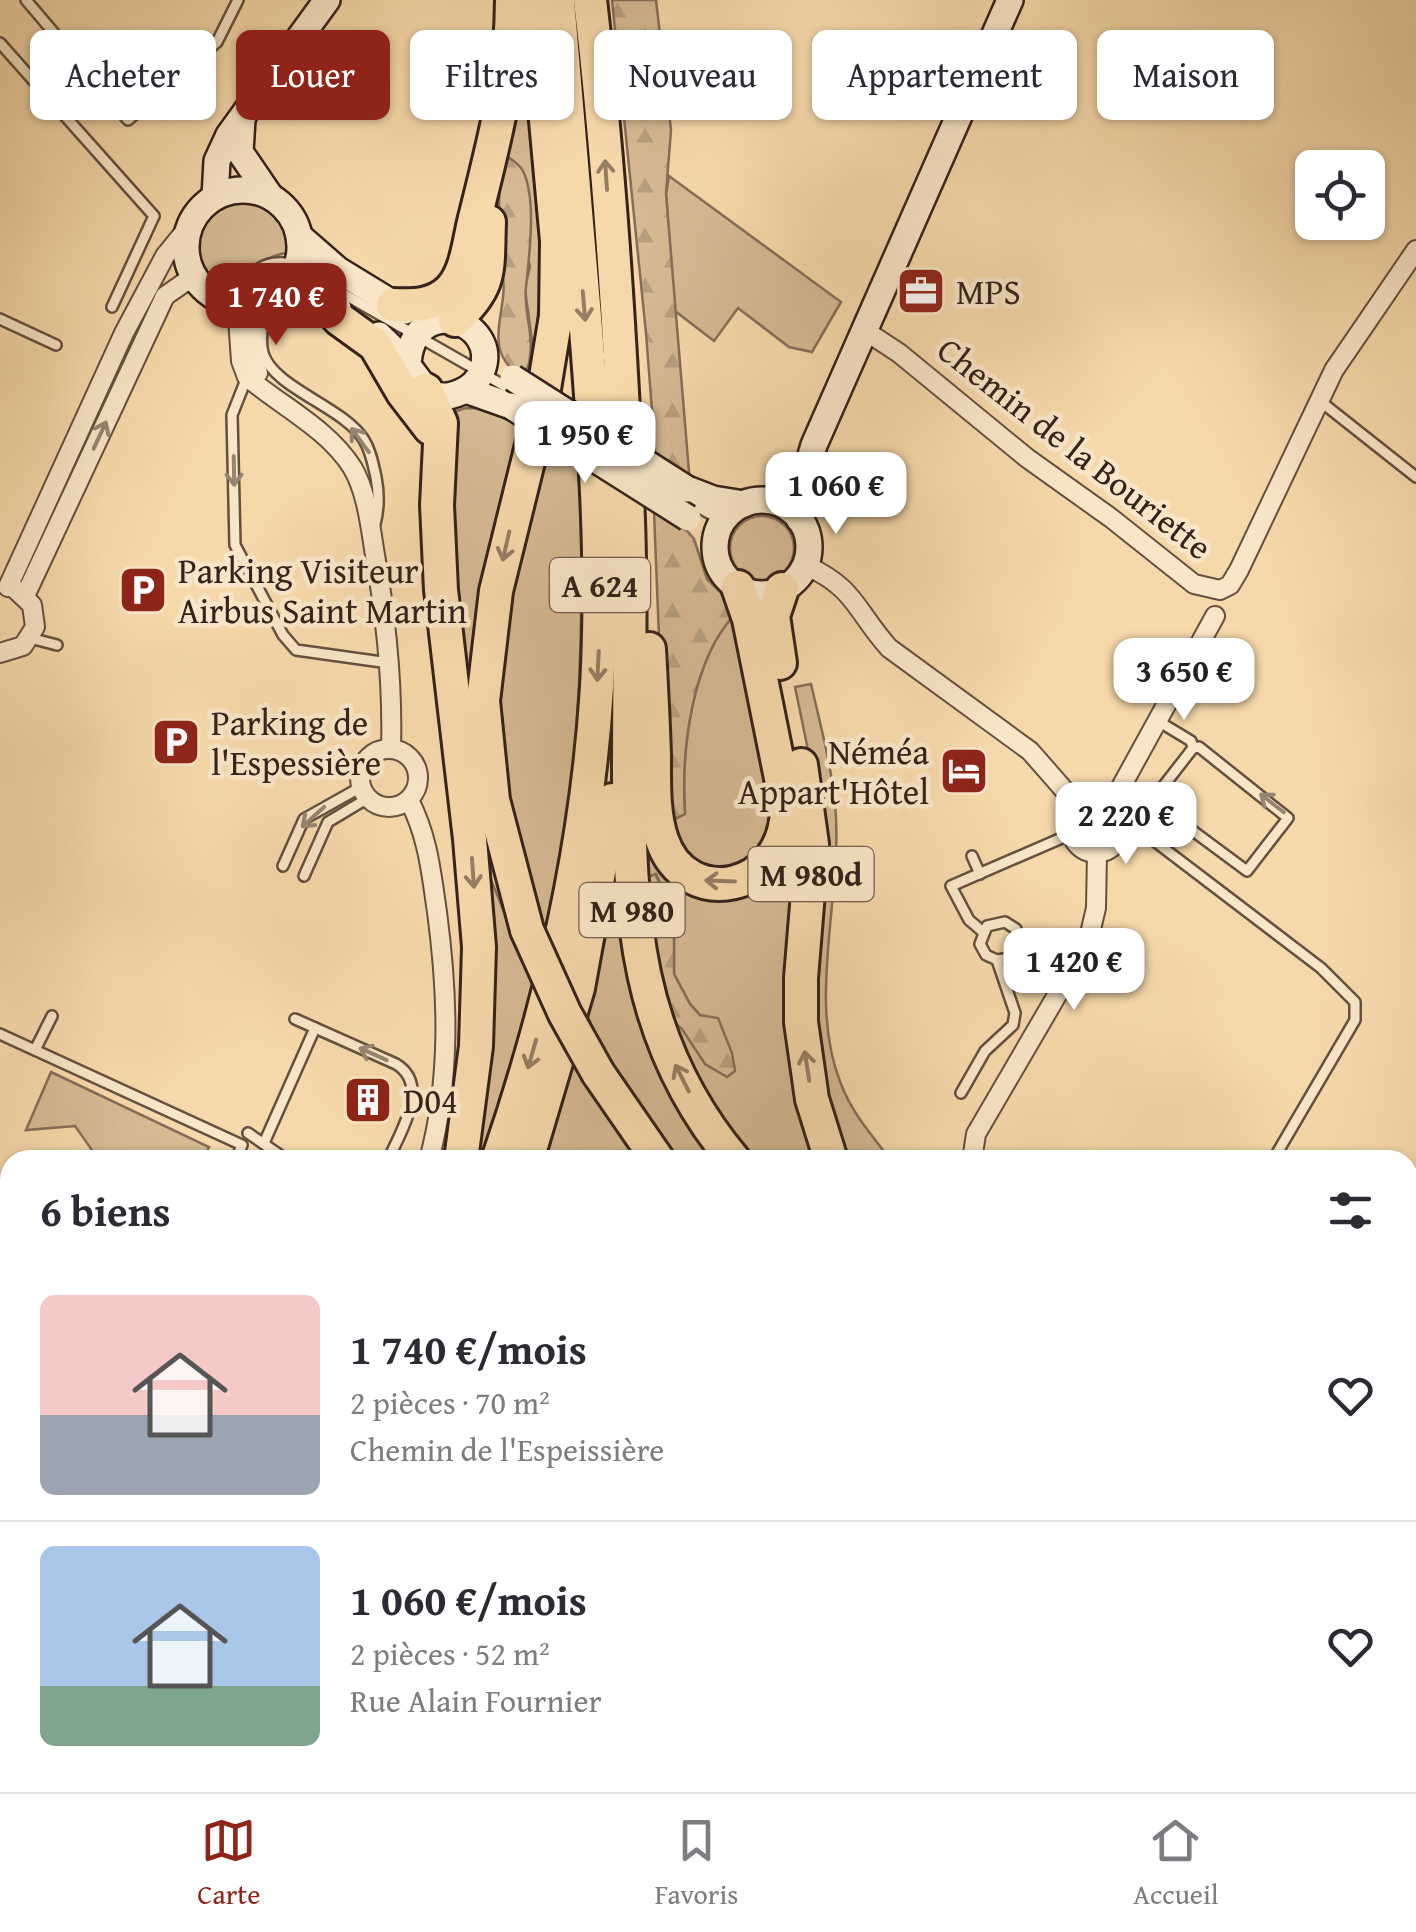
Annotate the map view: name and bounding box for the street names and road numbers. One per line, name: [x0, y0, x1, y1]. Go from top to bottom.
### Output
street label: Chemin de la Bouriette: [927, 324, 1223, 572]
road number: A 624: [550, 558, 650, 612]
road number: M 980d: [748, 847, 874, 901]
road number: M 980: [580, 883, 684, 937]

